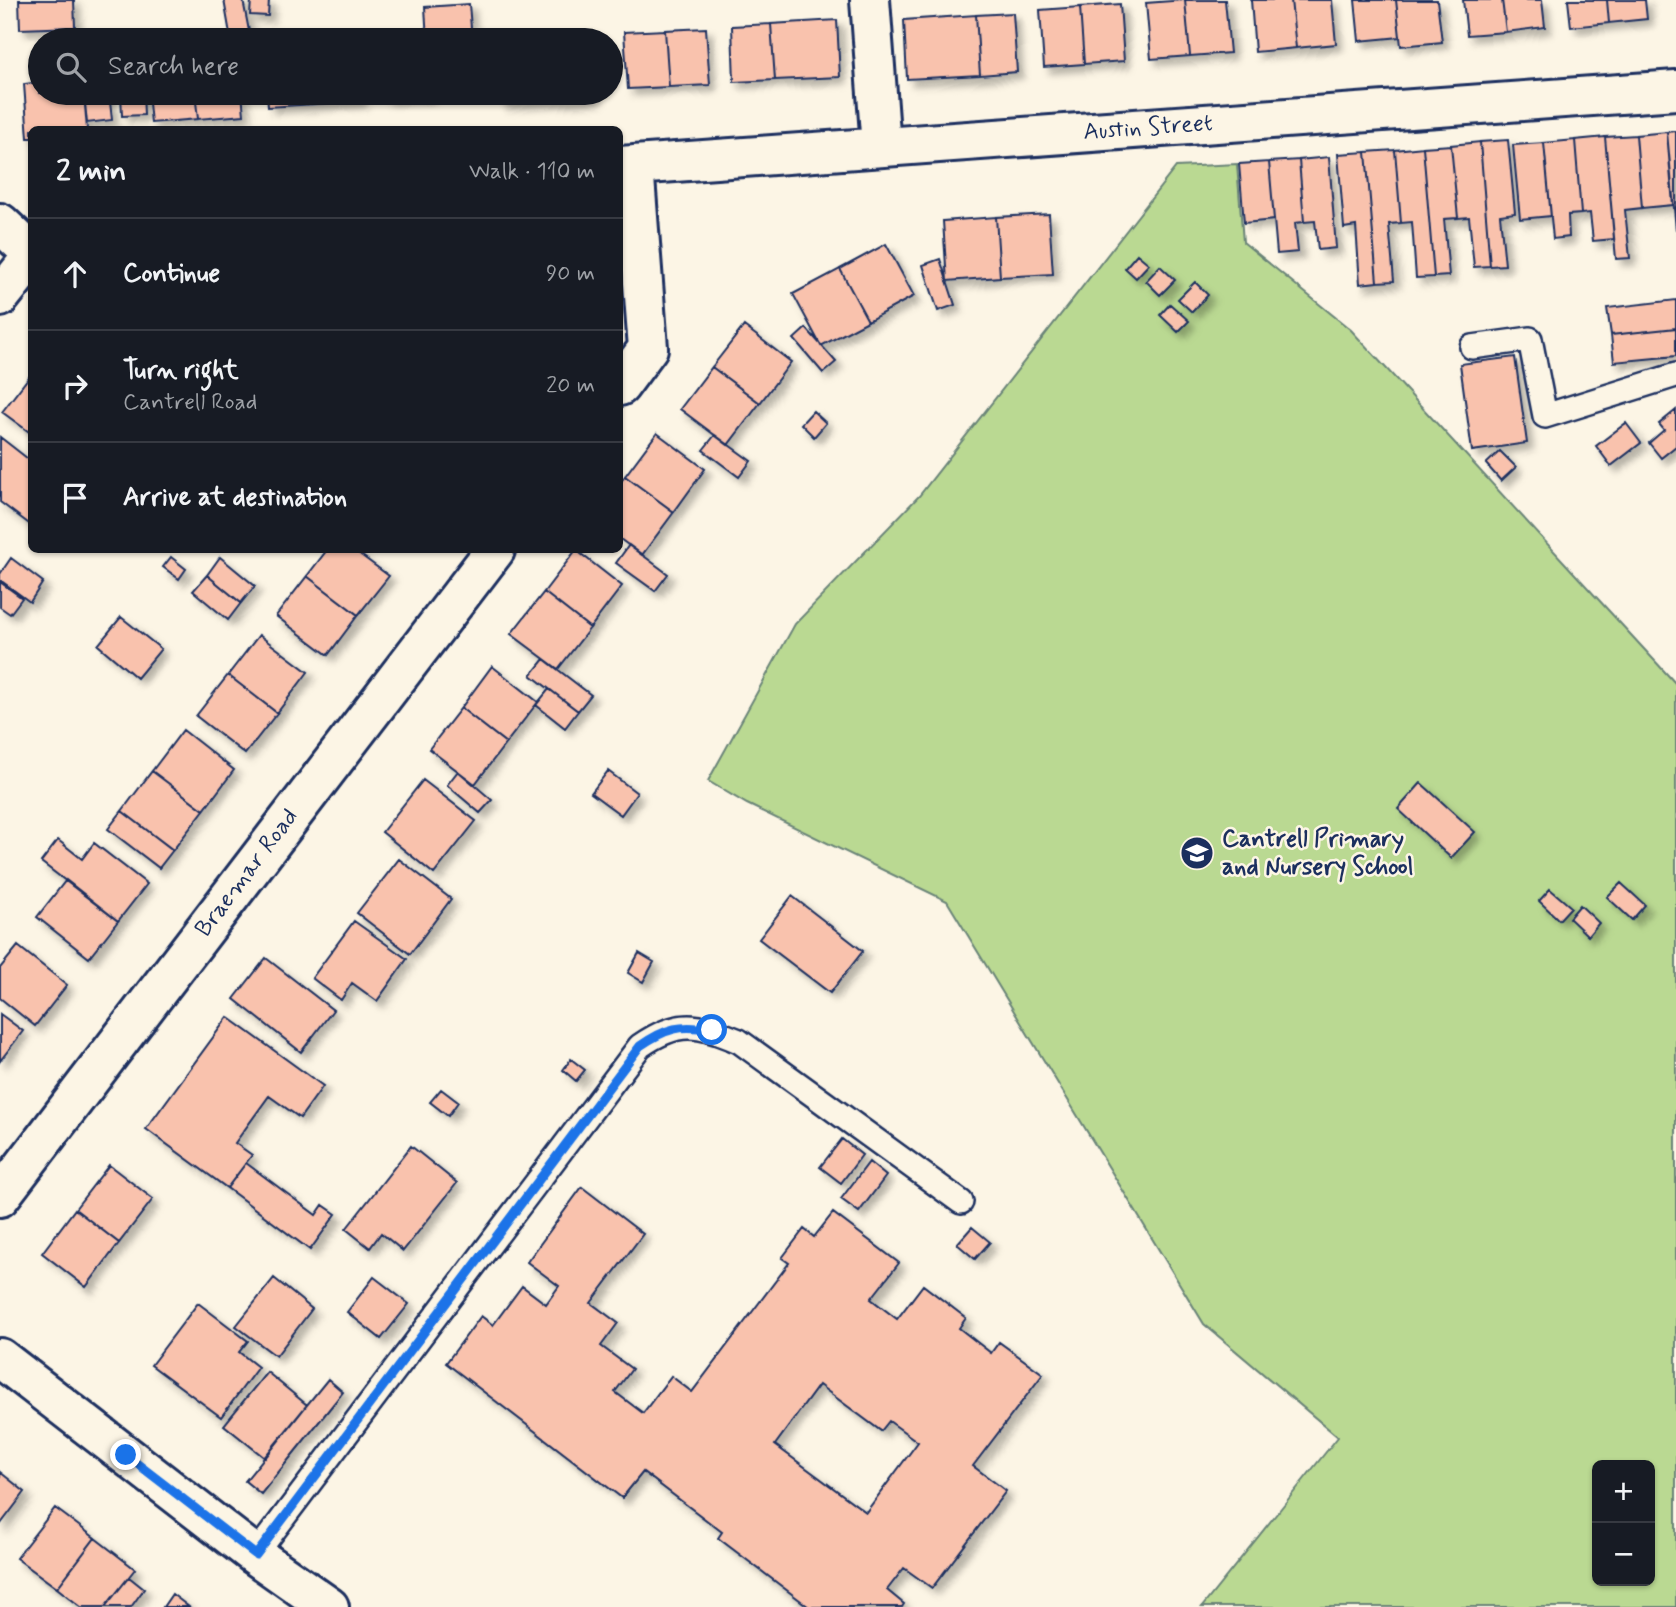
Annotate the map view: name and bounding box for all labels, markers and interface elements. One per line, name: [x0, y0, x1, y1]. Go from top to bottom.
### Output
search box: [28, 28, 623, 105]
icon: search: [52, 48, 90, 86]
text: Search here: [108, 50, 239, 84]
street label: Austin Street: [1082, 108, 1214, 148]
text: 2 min: [56, 152, 126, 191]
text: Walk · 110 m: [469, 157, 595, 187]
icon: ahead: [56, 255, 94, 293]
text: Continue: [123, 257, 220, 291]
text: 90 m: [546, 259, 595, 289]
text: Turn right: [123, 354, 239, 388]
icon: right: [56, 367, 94, 405]
text: 20 m: [546, 371, 595, 401]
text: Cantrell Road: [123, 388, 257, 418]
icon: arrive: [56, 479, 94, 517]
text: Arrive at destination: [123, 481, 347, 515]
street label: Braemar Road: [188, 802, 306, 944]
place label: Cantrell Primary and Nursery School: [1222, 824, 1414, 883]
school or university icon: Cantrell Primary and Nursery School: [1178, 834, 1216, 872]
route start: [696, 1014, 727, 1045]
route end: [110, 1439, 141, 1470]
map controls: [1592, 1460, 1655, 1586]
button: +: [1592, 1460, 1655, 1523]
button: −: [1592, 1523, 1655, 1586]

